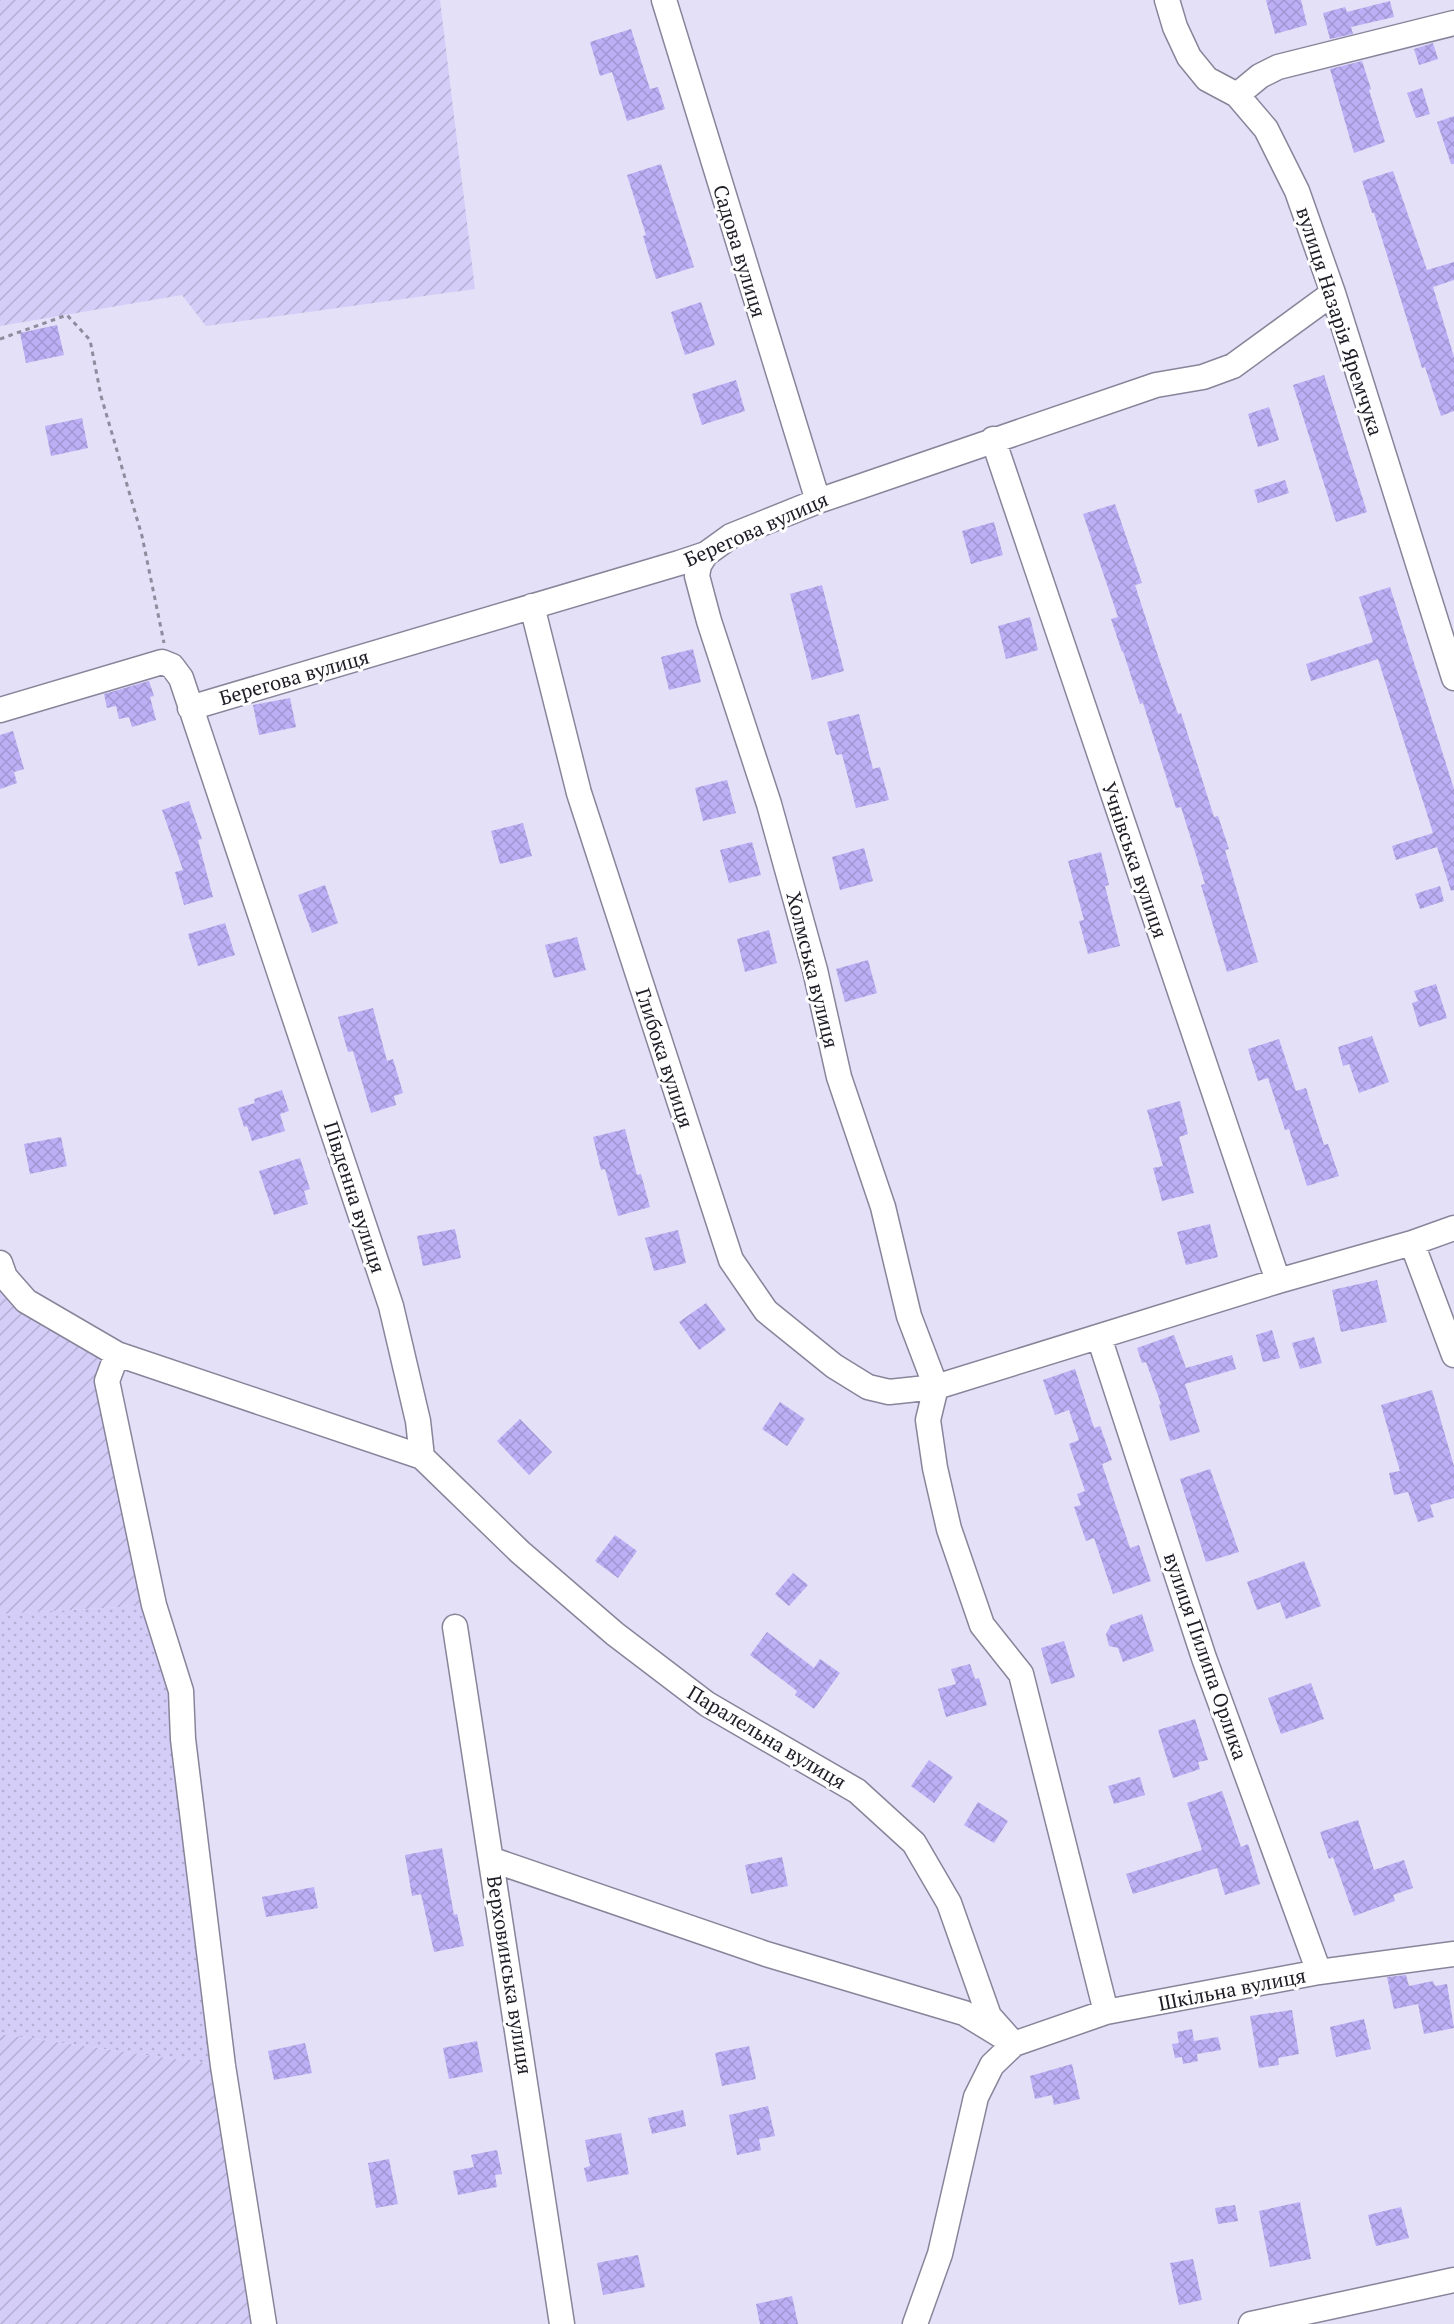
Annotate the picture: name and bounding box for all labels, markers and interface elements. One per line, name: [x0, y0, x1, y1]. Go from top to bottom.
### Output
street label: Садова вулиця: [707, 181, 773, 321]
street label: вулиця Назарія Яремчука: [1290, 203, 1390, 439]
street label: Берегова вулиця: [680, 485, 832, 573]
street label: Берегова вулиця: [216, 643, 372, 711]
street label: Учнівська вулиця: [1096, 778, 1174, 942]
street label: Холмська вулиця: [781, 889, 845, 1051]
street label: Глибока вулиця: [630, 984, 700, 1132]
street label: Південна вулиця: [318, 1118, 392, 1276]
street label: вулиця Пилипа Орлика: [1158, 1549, 1254, 1763]
street label: Паралельна вулиця: [683, 1679, 851, 1795]
street label: Верховинська вулиця: [481, 1874, 539, 2076]
street label: Шкільна вулиця: [1156, 1961, 1308, 2017]

